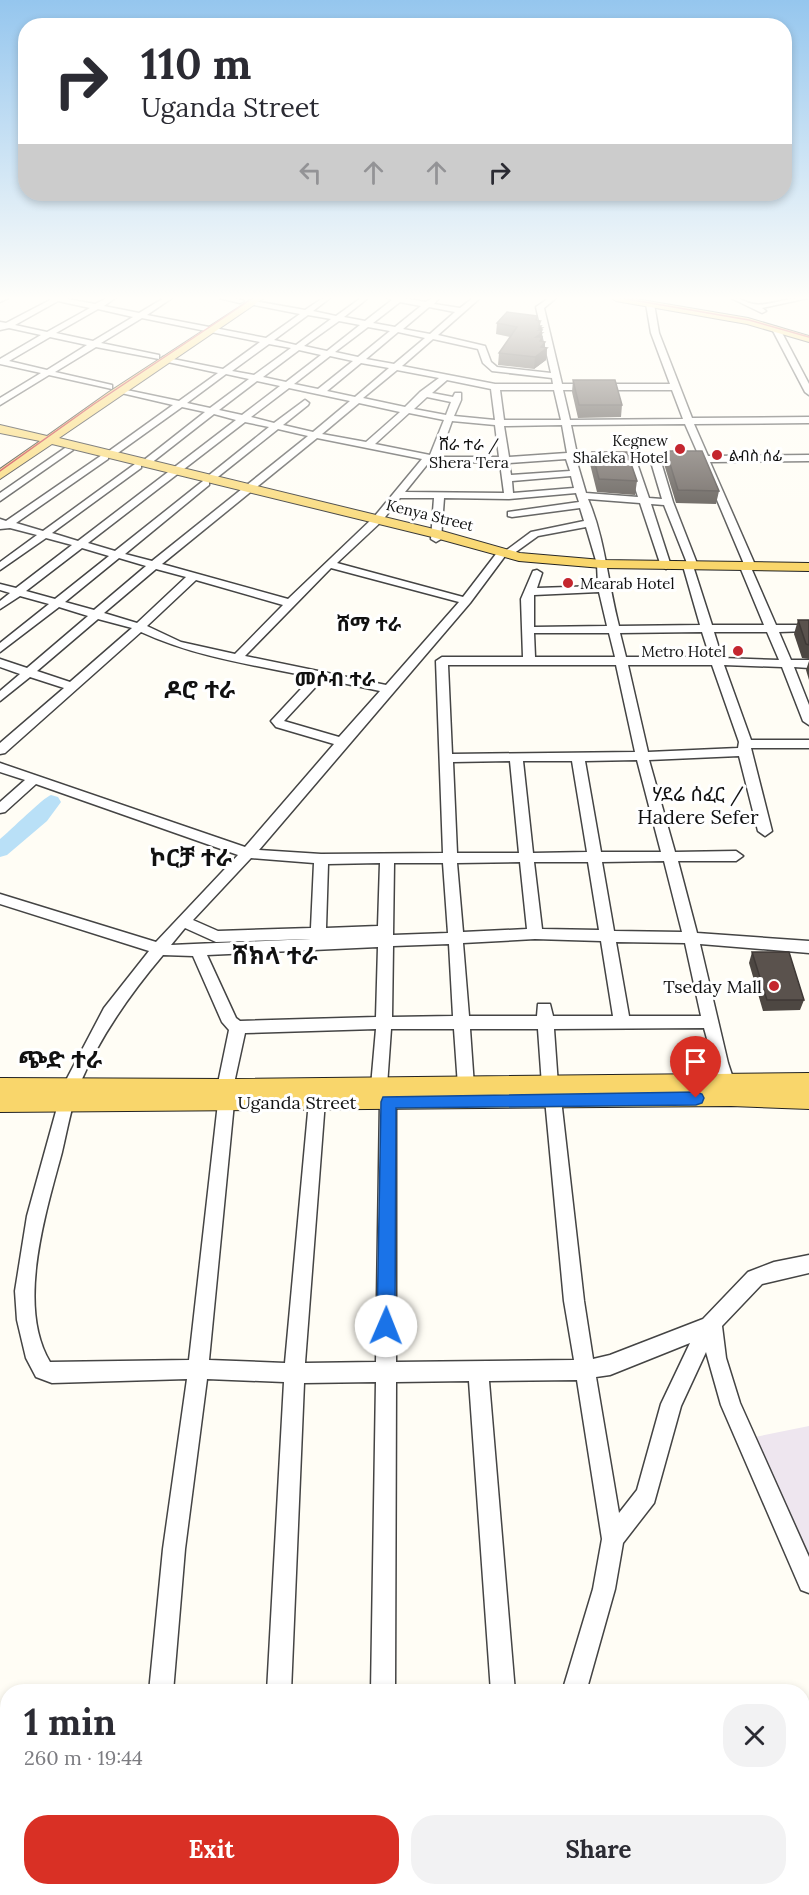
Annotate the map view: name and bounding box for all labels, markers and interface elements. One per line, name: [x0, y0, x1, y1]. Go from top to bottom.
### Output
text: 110 m: [141, 37, 252, 91]
icon: right: [42, 42, 120, 120]
text: Uganda Street: [141, 90, 320, 124]
icon: left: [294, 156, 327, 189]
icon: ahead: [357, 156, 390, 189]
icon: ahead: [420, 156, 453, 189]
icon: right: [483, 156, 516, 189]
place label: Kegnew Shaleka Hotel: [573, 431, 668, 467]
district label: ሸራ ተራ / Shera Tera: [429, 434, 509, 472]
marker: Kegnew Shaleka Hotel: [673, 442, 687, 456]
place label: ልብስ ሰፊ: [729, 446, 782, 465]
marker: ልብስ ሰፊ: [710, 448, 724, 462]
street label: Kenya Street: [384, 495, 476, 535]
place label: Mearab Hotel: [580, 574, 674, 593]
marker: Mearab Hotel: [561, 576, 575, 590]
district label: ሸማ ተራ: [337, 611, 402, 636]
place label: Metro Hotel: [641, 642, 726, 661]
marker: Metro Hotel: [731, 644, 745, 658]
district label: መሶብ ተራ: [295, 666, 376, 691]
district label: ዶሮ ተራ: [165, 674, 236, 705]
district label: ሃደሬ ሰፈር / Hadere Sefer: [637, 781, 759, 829]
district label: ኮርቻ ተራ: [150, 842, 233, 873]
district label: ሸክላ ተራ: [232, 940, 318, 971]
place label: Tseday Mall: [663, 975, 762, 998]
marker: Tseday Mall: [767, 979, 781, 993]
pin: [670, 1036, 721, 1098]
district label: ጭድ ተራ: [18, 1044, 103, 1075]
icon: arrive: [679, 1045, 712, 1078]
street label: Uganda Street: [237, 1091, 357, 1114]
position arrow: [354, 1294, 418, 1358]
text: 1 min: [24, 1699, 116, 1745]
button: close: [723, 1704, 786, 1767]
text: 260 m · 19:44: [24, 1745, 143, 1770]
button: Exit: [24, 1815, 399, 1884]
button: Share: [411, 1815, 786, 1884]

